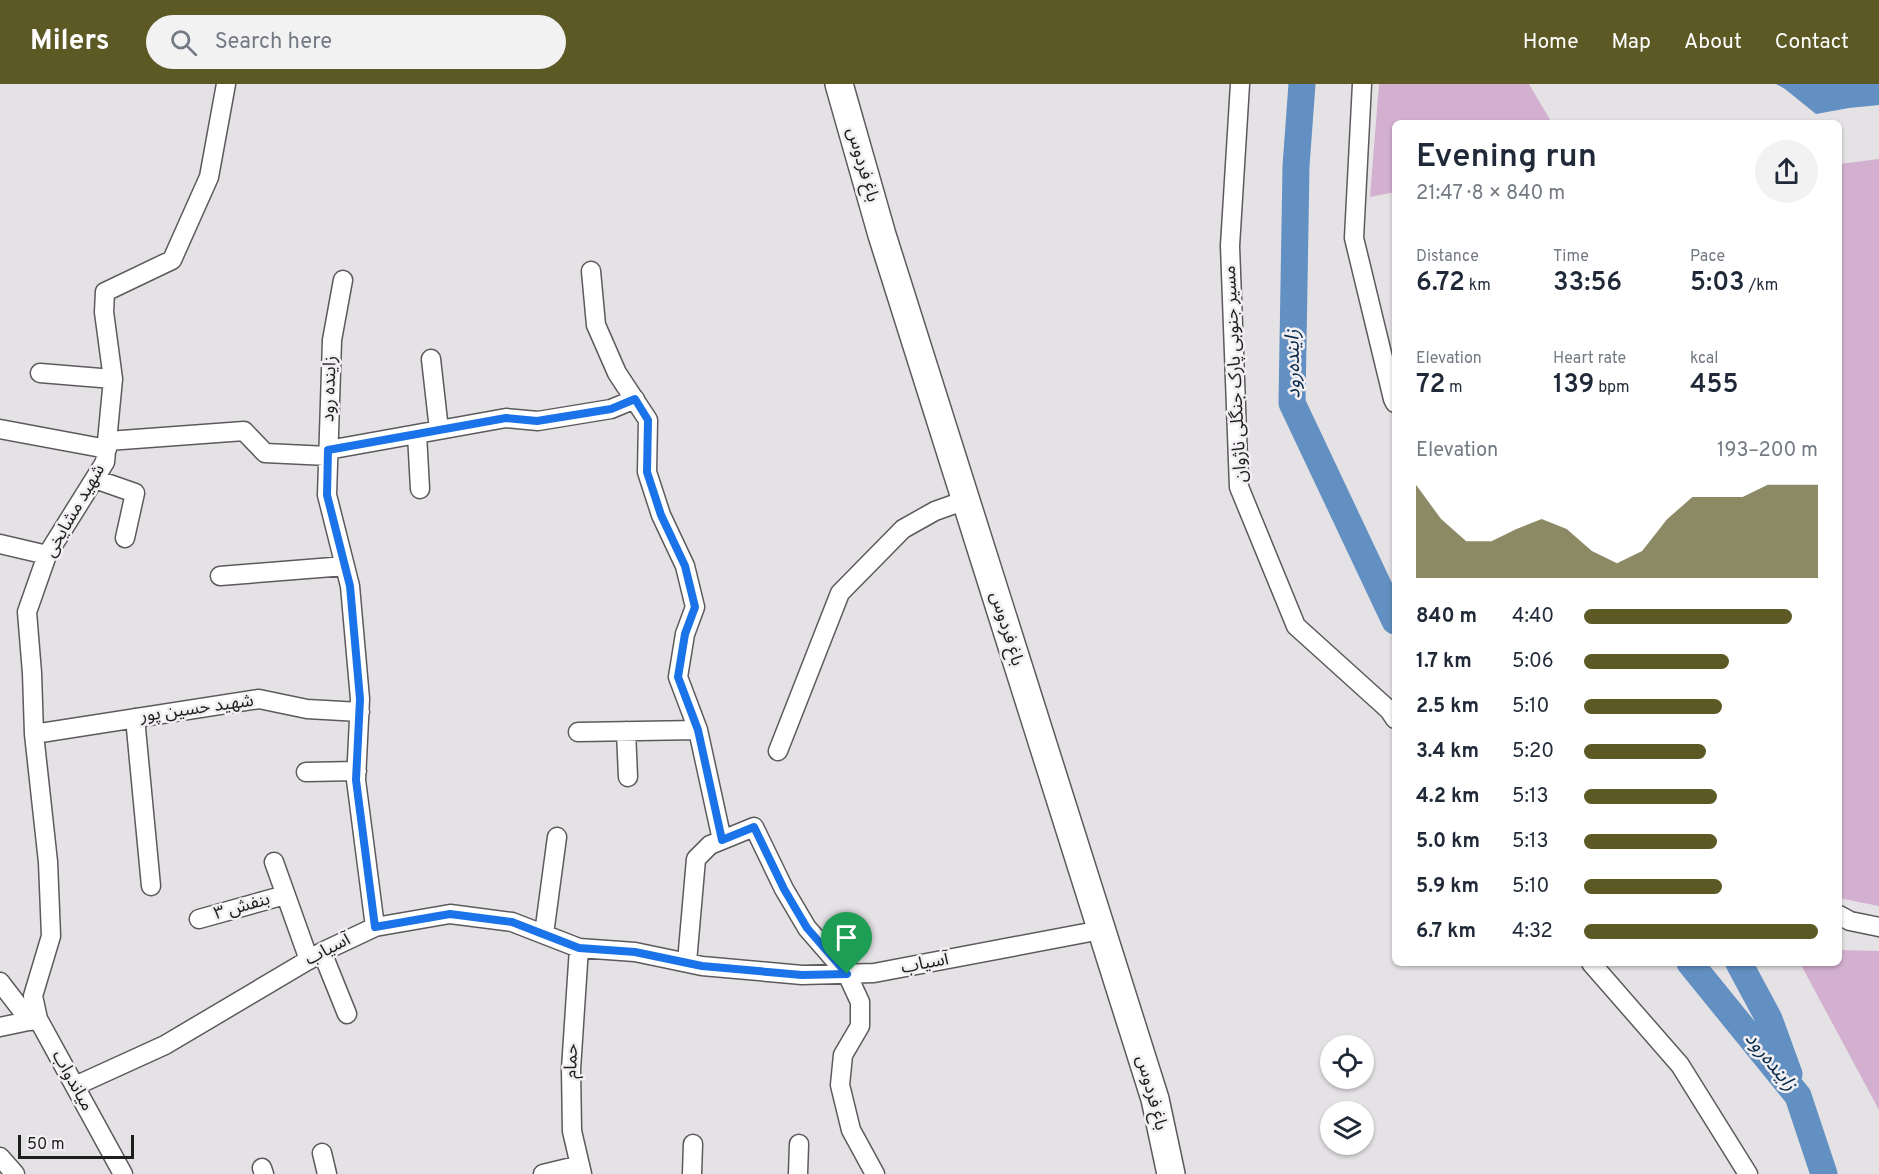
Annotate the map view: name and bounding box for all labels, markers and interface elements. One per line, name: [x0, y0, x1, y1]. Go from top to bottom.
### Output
search box: [146, 15, 566, 69]
text: Milers: [30, 24, 110, 60]
icon: search: [167, 26, 200, 59]
text: Search here: [215, 29, 332, 56]
text: Home: [1523, 29, 1579, 56]
text: Map: [1612, 29, 1651, 56]
text: About: [1684, 29, 1742, 56]
text: Contact: [1775, 29, 1849, 56]
street label: باغ فردوس: [839, 125, 884, 205]
text: Evening run: [1416, 137, 1597, 179]
button: share: [1755, 140, 1818, 203]
text: 21:47 · 8 × 840 m: [1416, 181, 1565, 207]
text: Distance: [1416, 247, 1479, 267]
text: Time: [1553, 247, 1589, 267]
text: Pace: [1690, 247, 1725, 267]
street label: مسیر جنوبی پارک جنگلی ناژوان: [1219, 265, 1253, 483]
text: 6.72: [1416, 267, 1465, 300]
text: 33:56: [1553, 267, 1622, 300]
text: 5:03: [1690, 267, 1745, 300]
text: km: [1465, 276, 1491, 296]
text: /km: [1745, 276, 1778, 296]
water label: زاینده‌رود: [1280, 329, 1308, 399]
text: Elevation: [1416, 349, 1482, 369]
text: Heart rate: [1553, 349, 1626, 369]
text: kcal: [1690, 349, 1718, 369]
street label: زاینده رود: [317, 355, 343, 423]
text: 72: [1416, 369, 1445, 402]
text: 139: [1553, 369, 1594, 402]
text: 455: [1690, 369, 1738, 402]
text: m: [1445, 378, 1463, 398]
text: bpm: [1594, 378, 1630, 398]
text: Elevation: [1416, 438, 1498, 464]
text: 193–200 m: [1717, 438, 1818, 464]
street label: شهید مشایخی: [39, 460, 111, 562]
street label: باغ فردوس: [983, 589, 1028, 669]
text: 840 m: [1416, 604, 1477, 630]
text: 4:40: [1512, 604, 1554, 630]
text: 1.7 km: [1416, 649, 1472, 675]
text: 5:06: [1512, 649, 1554, 675]
street label: شهید حسین پور: [138, 690, 255, 728]
text: 2.5 km: [1416, 694, 1479, 720]
text: 5:10: [1512, 694, 1549, 720]
text: 3.4 km: [1416, 739, 1479, 765]
text: 5:20: [1512, 739, 1554, 765]
text: 4.2 km: [1416, 784, 1480, 810]
text: 5:13: [1512, 784, 1548, 810]
text: 5.0 km: [1416, 829, 1480, 855]
text: 5:13: [1512, 829, 1548, 855]
text: 5.9 km: [1416, 874, 1479, 900]
text: 5:10: [1512, 874, 1549, 900]
street label: بنفش ۳: [211, 888, 273, 926]
pin: [821, 912, 872, 974]
text: 6.7 km: [1416, 919, 1476, 945]
text: 4:32: [1512, 919, 1553, 945]
icon: arrive: [830, 921, 863, 954]
street label: آسیاب: [301, 928, 355, 971]
street label: آسیاب: [899, 948, 952, 980]
water label: زاینده‌رود: [1738, 1027, 1802, 1098]
map controls: [1320, 1035, 1374, 1155]
button: locate: [1320, 1035, 1374, 1089]
street label: حمام: [560, 1043, 585, 1079]
street label: میاندواب: [46, 1047, 98, 1115]
street label: باغ فردوس: [1129, 1053, 1172, 1133]
button: layers: [1320, 1101, 1374, 1155]
scale bar: [18, 1132, 134, 1160]
text: 50 m: [27, 1135, 65, 1155]

